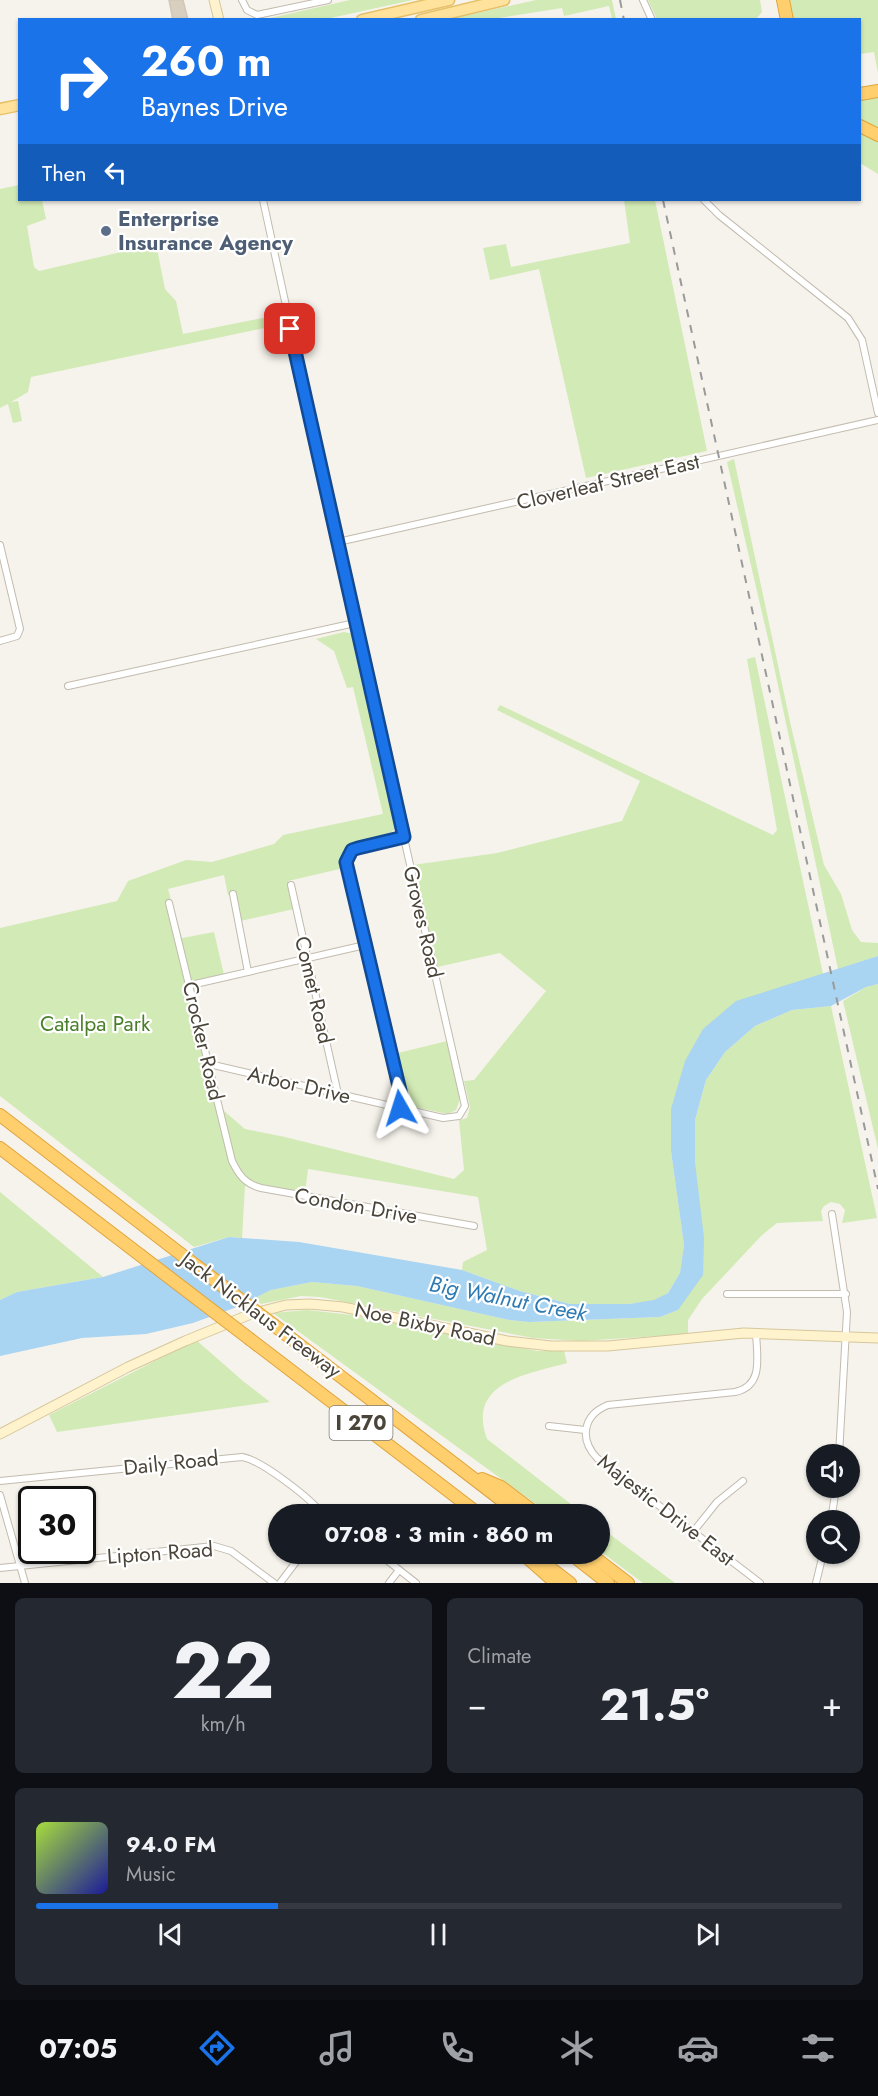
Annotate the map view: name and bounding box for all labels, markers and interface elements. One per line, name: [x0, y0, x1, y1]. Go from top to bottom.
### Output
text: 260 m: [141, 31, 272, 92]
icon: right: [42, 42, 120, 120]
text: Baynes Drive: [141, 87, 288, 126]
icon: left: [99, 156, 132, 189]
text: Then: [42, 157, 87, 189]
place label: Enterprise Insurance Agency: [118, 204, 294, 258]
marker: Enterprise Insurance Agency: [99, 224, 113, 238]
pin: [264, 303, 315, 354]
icon: arrive: [273, 312, 306, 345]
street label: Cloverleaf Street East: [514, 446, 702, 518]
street label: Groves Road: [396, 863, 450, 981]
street label: Comet Road: [287, 933, 341, 1047]
street label: Crocker Road: [175, 979, 231, 1103]
park label: Catalpa Park: [40, 1009, 151, 1039]
street label: Arbor Drive: [245, 1059, 354, 1111]
position arrow: [368, 1076, 432, 1140]
street label: Condon Drive: [292, 1180, 420, 1232]
street label: Jack Nicklaus Freeway: [172, 1243, 348, 1386]
water label: Big Walnut Creek: [427, 1267, 591, 1329]
street label: Noe Bixby Road: [352, 1294, 498, 1354]
road number: I 270: [330, 1406, 392, 1440]
street label: Daily Road: [122, 1443, 220, 1483]
map controls: [806, 1444, 860, 1564]
button: sound: [806, 1444, 860, 1498]
street label: Majestic Drive East: [591, 1447, 741, 1573]
speed limit sign: 30: [18, 1486, 96, 1564]
button: search: [806, 1510, 860, 1564]
text: 07:08 · 3 min · 860 m: [325, 1518, 553, 1550]
street label: Lipton Road: [106, 1534, 214, 1572]
text: 22: [172, 1615, 274, 1727]
text: Climate: [468, 1642, 531, 1671]
text: 21.5°: [600, 1672, 709, 1737]
text: −: [468, 1681, 487, 1728]
text: +: [822, 1681, 842, 1728]
text: km/h: [201, 1710, 246, 1739]
text: 94.0 FM: [126, 1828, 216, 1860]
text: Music: [126, 1860, 176, 1889]
icon: previous: [154, 1918, 187, 1951]
icon: pause: [422, 1918, 455, 1951]
icon: next: [691, 1918, 724, 1951]
icon: directions: [196, 2027, 238, 2069]
icon: music: [316, 2027, 358, 2069]
icon: phone: [436, 2027, 478, 2069]
icon: climate: [556, 2027, 598, 2069]
icon: car: [677, 2027, 719, 2069]
icon: filters: [797, 2027, 839, 2069]
text: 07:05: [39, 2029, 117, 2068]

